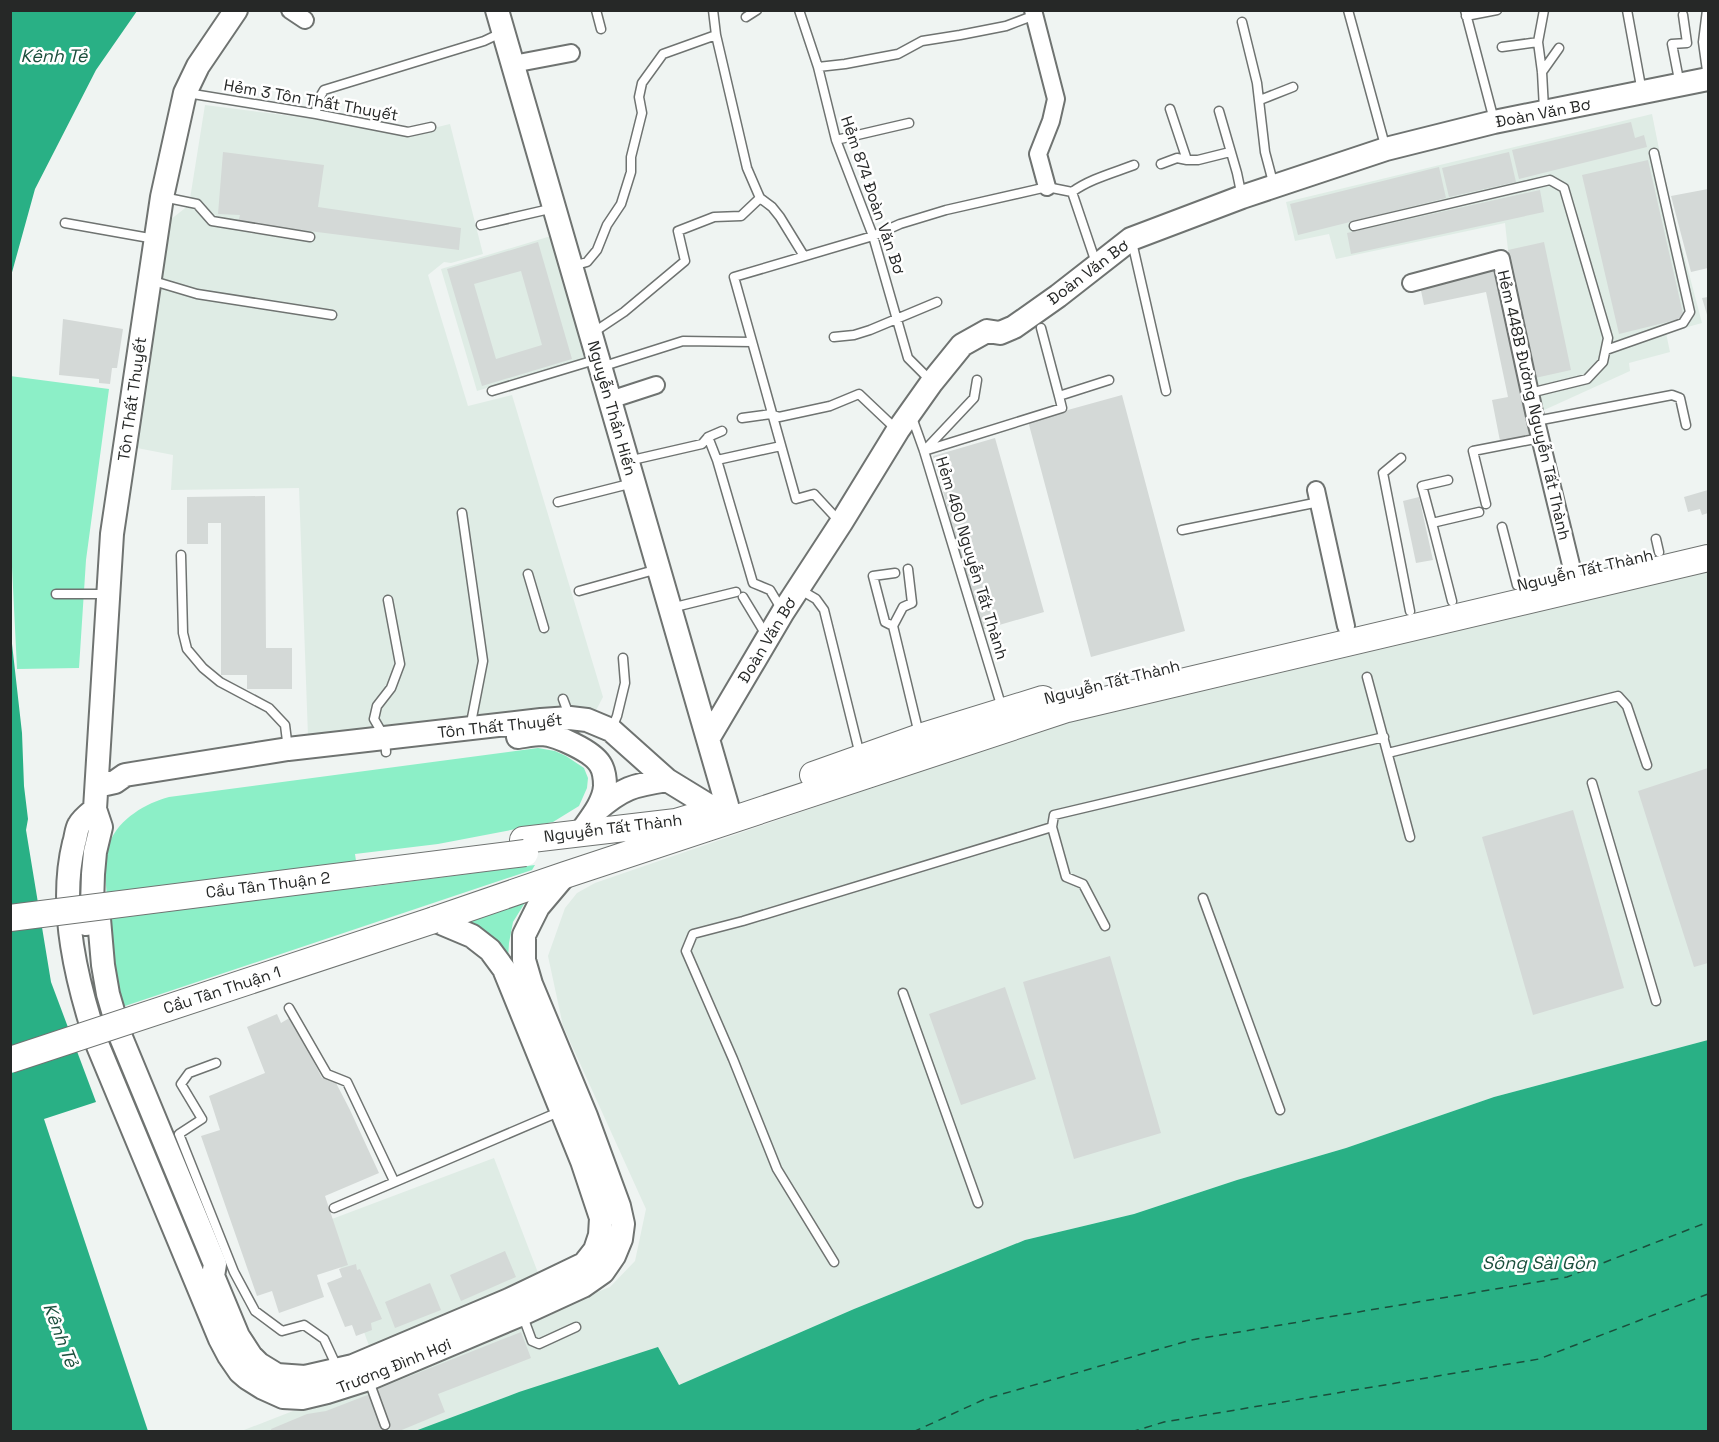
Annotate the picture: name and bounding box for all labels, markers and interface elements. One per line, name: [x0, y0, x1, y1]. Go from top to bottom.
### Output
water label: Kênh Tẻ: [21, 44, 89, 67]
street label: Hẻm 3 Tôn Thất Thuyết: [222, 74, 400, 126]
street label: Đoàn Văn Bơ: [1494, 93, 1592, 133]
street label: Hẻm 874 Đoàn Văn Bơ: [836, 113, 910, 277]
street label: Đoàn Văn Bơ: [1043, 235, 1133, 309]
street label: Hẻm 448B Đường Nguyễn Tất Thành: [1493, 268, 1575, 542]
street label: Tôn Thất Thuyết: [113, 335, 151, 463]
street label: Nguyễn Thần Hiến: [583, 338, 641, 478]
street label: Hẻm 460 Nguyễn Tất Thành: [931, 454, 1013, 662]
street label: Nguyễn Tất Thành: [1515, 544, 1655, 596]
street label: Đoàn Văn Bơ: [733, 593, 801, 687]
street label: Nguyễn Tất Thành: [1042, 655, 1182, 709]
street label: Tôn Thất Thuyết: [437, 709, 563, 743]
street label: Nguyễn Tất Thành: [543, 809, 683, 847]
street label: Cầu Tân Thuận 2: [205, 867, 331, 903]
street label: Cầu Tân Thuận 1: [161, 961, 283, 1019]
water label: Sông Sài Gòn: [1482, 1251, 1597, 1274]
water label: Kênh Tẻ: [38, 1300, 84, 1372]
street label: Trương Đình Hợi: [334, 1334, 454, 1398]

